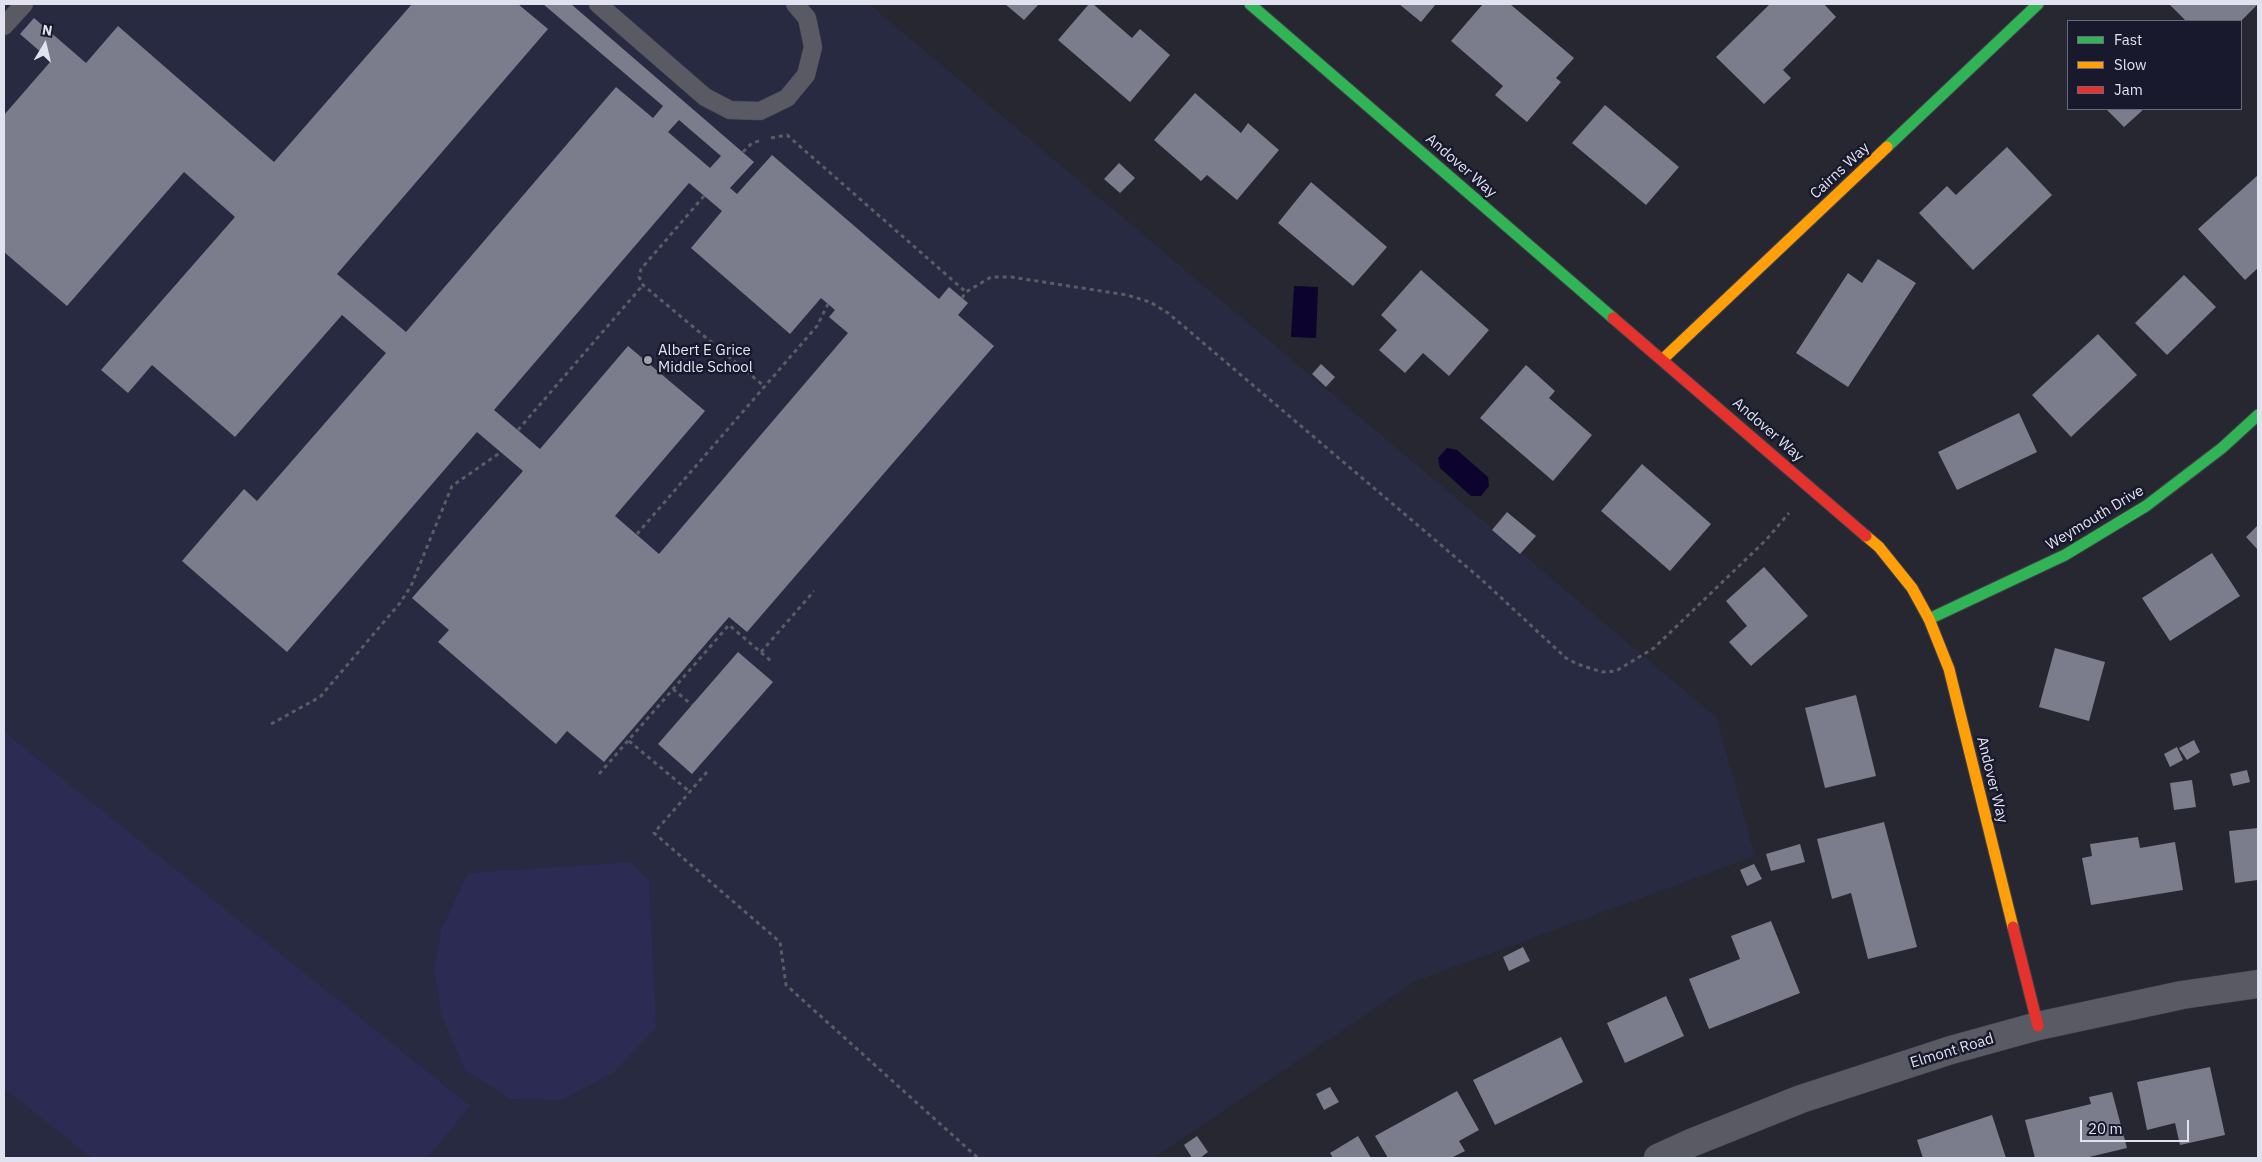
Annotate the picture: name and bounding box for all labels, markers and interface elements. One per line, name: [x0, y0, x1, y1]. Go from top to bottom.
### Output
north arrow: [20, 20, 70, 70]
legend: [2067, 20, 2242, 110]
text: N: [41, 21, 54, 40]
text: Fast: [2114, 30, 2142, 49]
text: Slow: [2114, 55, 2147, 74]
text: Jam: [2114, 80, 2143, 99]
street label: Andover Way: [1422, 130, 1500, 202]
street label: Cairns Way: [1807, 139, 1873, 203]
place label: Albert E Grice Middle School: [658, 342, 753, 377]
marker: Albert E Grice Middle School: [642, 354, 654, 366]
street label: Andover Way: [1729, 394, 1807, 466]
street label: Weymouth Drive: [2043, 482, 2147, 554]
street label: Andover Way: [1973, 735, 2011, 825]
street label: Elmont Road: [1908, 1030, 1996, 1072]
scale bar: [2082, 1110, 2191, 1142]
text: 20 m: [2088, 1119, 2123, 1138]

